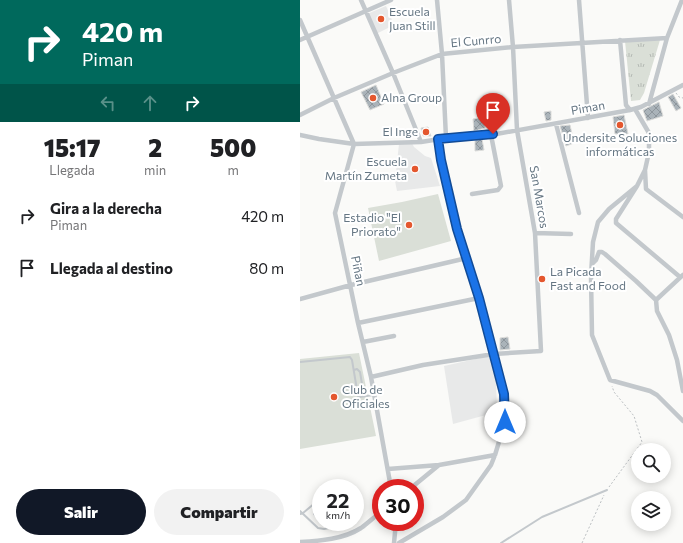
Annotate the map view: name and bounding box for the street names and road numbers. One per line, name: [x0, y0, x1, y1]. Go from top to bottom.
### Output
street label: El Cunrro: [450, 31, 502, 49]
street label: Piman: [570, 97, 606, 117]
street label: San Marcos: [528, 165, 552, 229]
street label: Piñan: [349, 254, 369, 287]

